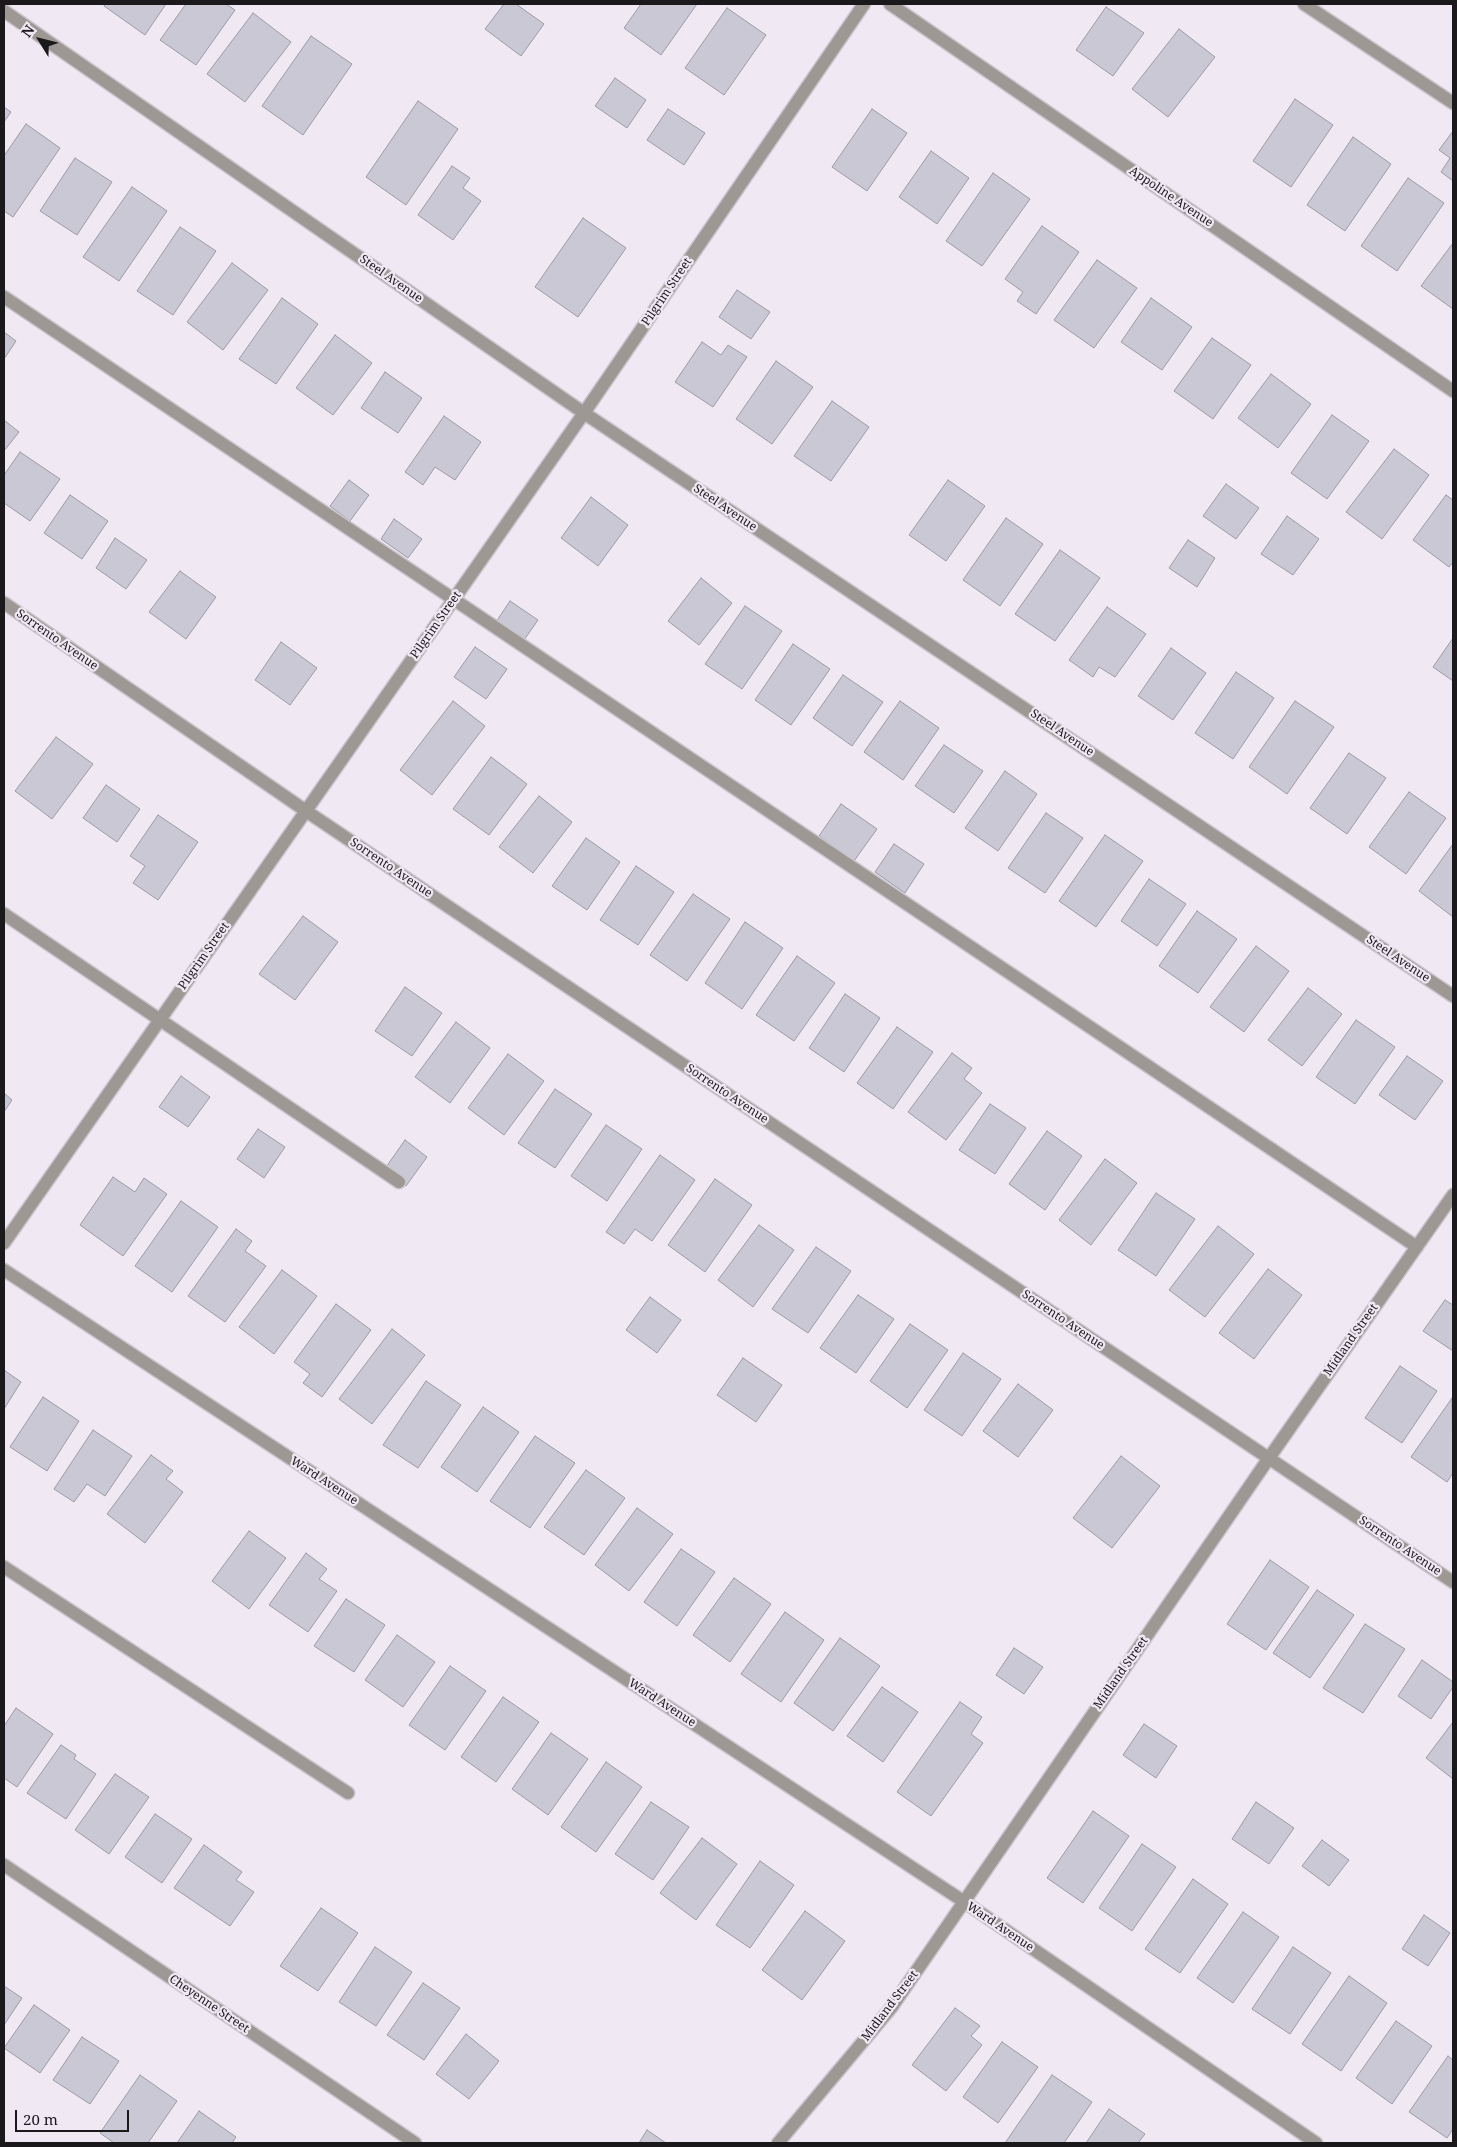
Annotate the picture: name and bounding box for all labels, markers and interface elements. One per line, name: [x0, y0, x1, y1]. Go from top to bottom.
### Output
north arrow: [15, 15, 65, 65]
text: N: [17, 21, 38, 41]
street label: Appoline Avenue: [1126, 164, 1216, 230]
street label: Steel Avenue: [357, 252, 425, 306]
street label: Pilgrim Street: [639, 255, 695, 329]
street label: Steel Avenue: [691, 482, 759, 534]
street label: Pilgrim Street: [408, 589, 464, 661]
street label: Sorrento Avenue: [14, 607, 100, 673]
street label: Steel Avenue: [1028, 707, 1096, 759]
street label: Sorrento Avenue: [347, 835, 435, 901]
street label: Pilgrim Street: [176, 920, 232, 992]
street label: Steel Avenue: [1364, 933, 1432, 985]
street label: Sorrento Avenue: [683, 1061, 771, 1127]
street label: Sorrento Avenue: [1019, 1287, 1107, 1353]
street label: Midland Street: [1321, 1301, 1381, 1379]
street label: Ward Avenue: [288, 1454, 360, 1508]
street label: Sorrento Avenue: [1356, 1513, 1444, 1579]
street label: Midland Street: [1091, 1634, 1151, 1712]
street label: Ward Avenue: [626, 1676, 698, 1730]
street label: Ward Avenue: [964, 1899, 1036, 1955]
street label: Midland Street: [859, 1968, 921, 2044]
street label: Cheyenne Street: [166, 1972, 252, 2036]
scale bar: [18, 2100, 131, 2132]
text: 20 m: [23, 2109, 58, 2129]

